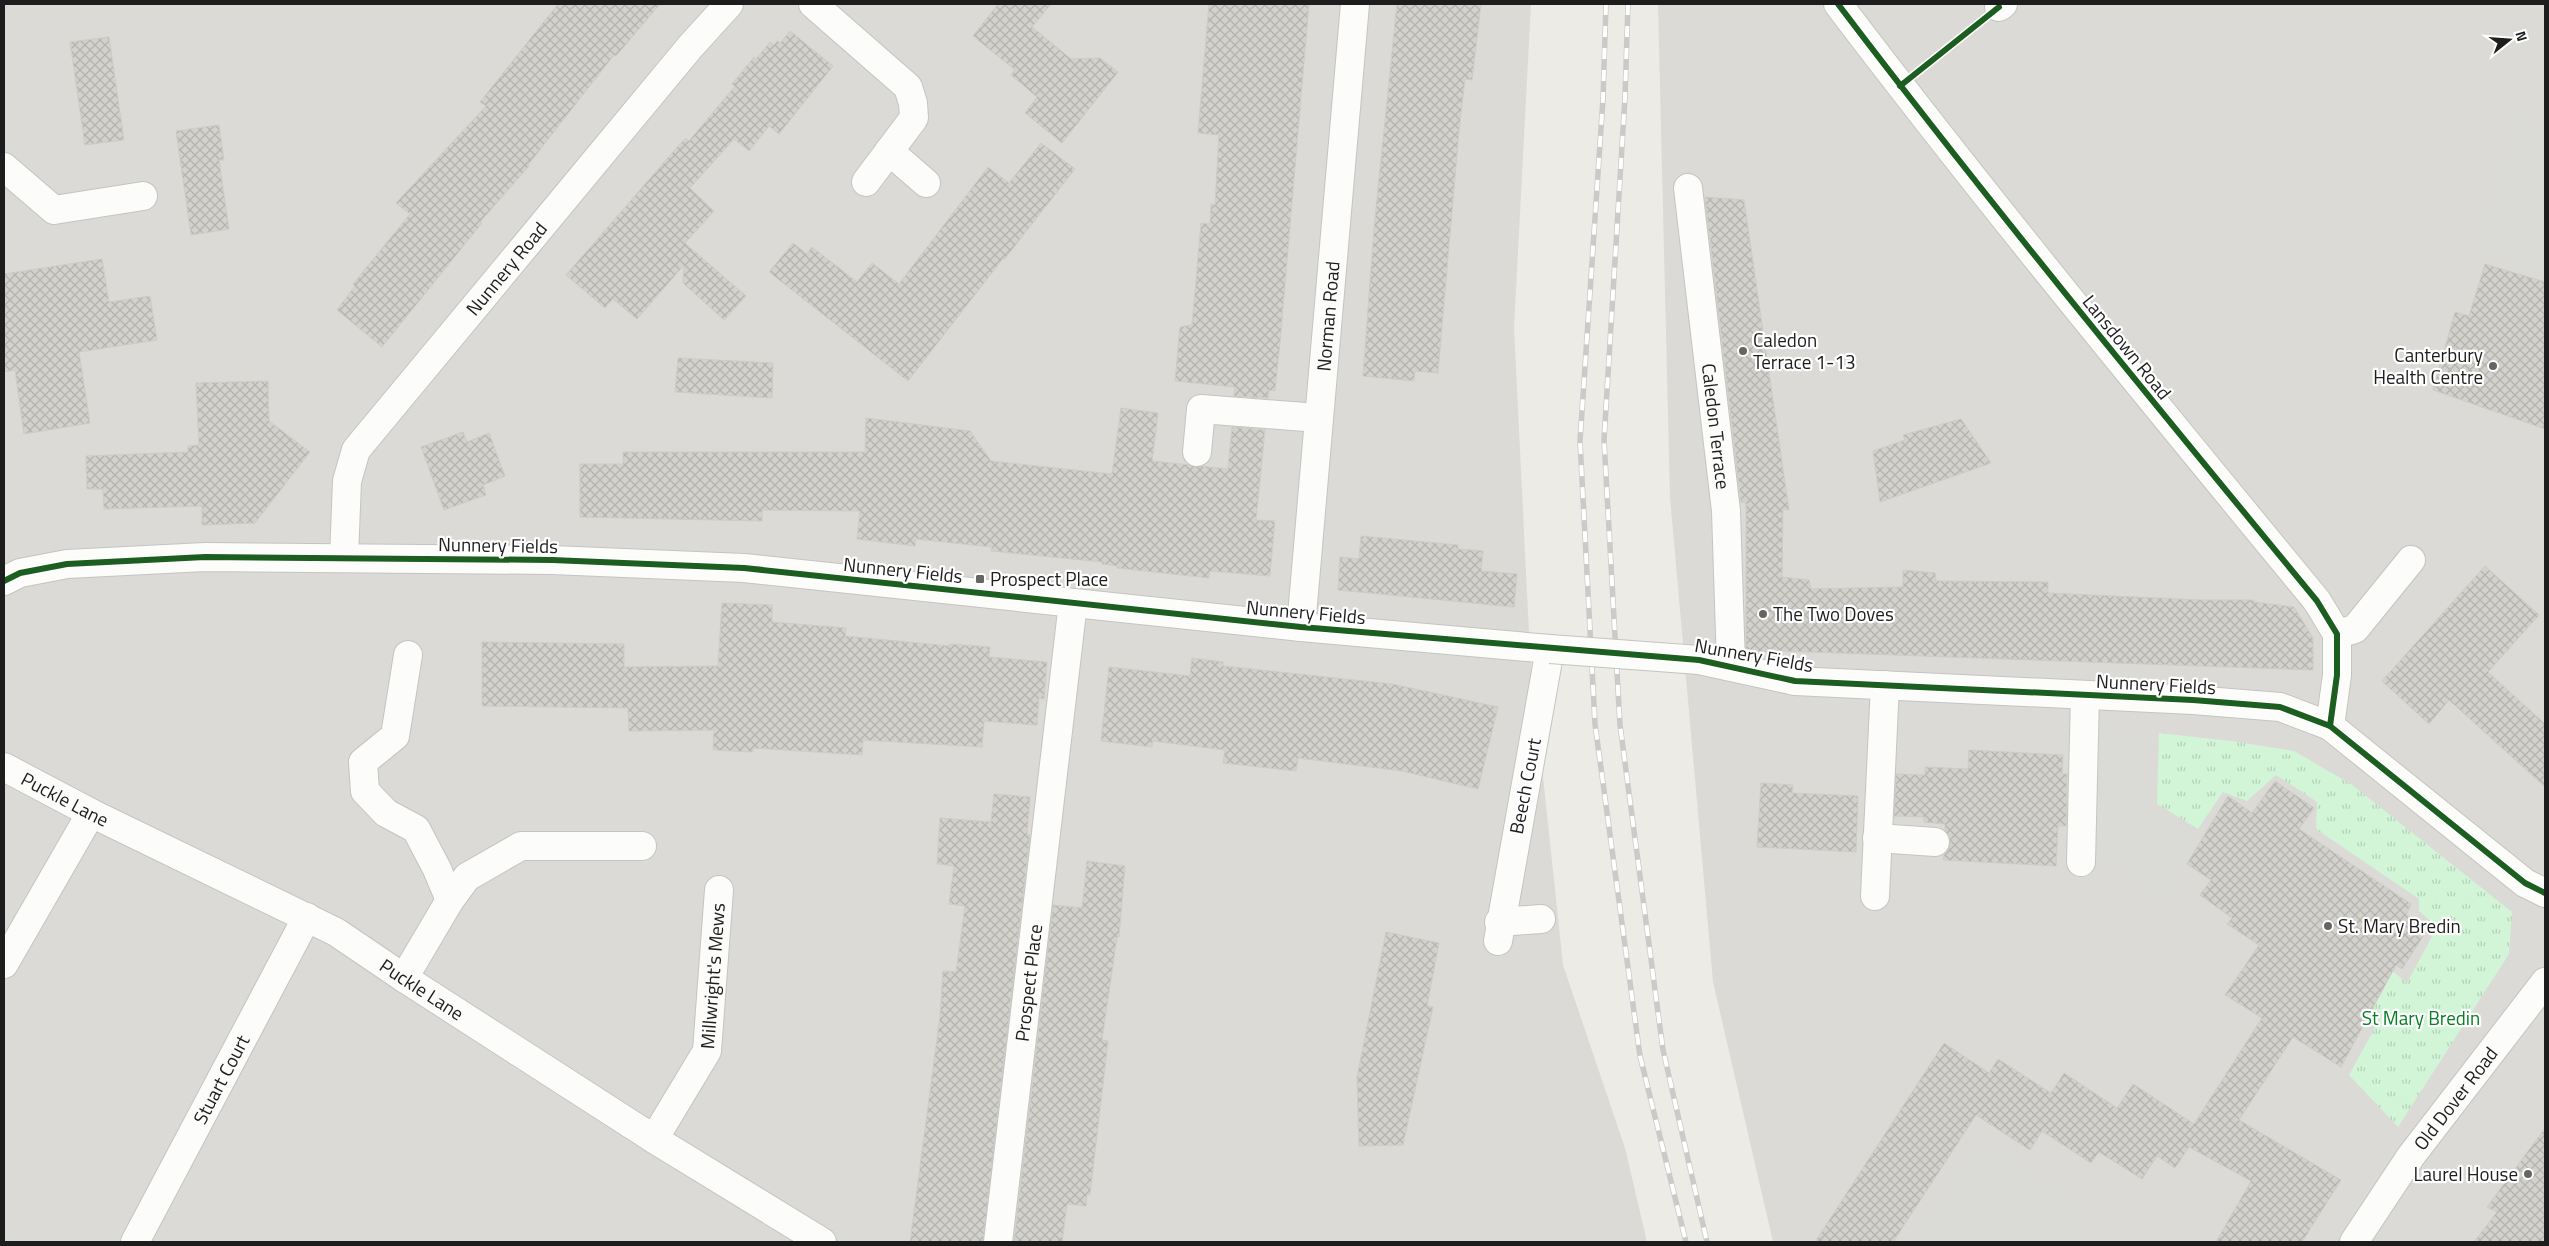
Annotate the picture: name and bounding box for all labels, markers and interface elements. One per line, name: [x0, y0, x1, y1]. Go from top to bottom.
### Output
north arrow: [2484, 15, 2534, 65]
text: N: [2510, 28, 2533, 44]
street label: Nunnery Road: [458, 215, 554, 321]
street label: Norman Road: [1308, 260, 1347, 372]
street label: Lansdown Road: [2076, 288, 2179, 405]
place label: Caledon Terrace 1-13: [1753, 325, 1856, 376]
place label: Canterbury Health Centre: [2373, 340, 2483, 391]
marker: Caledon Terrace 1-13: [1737, 345, 1749, 357]
marker: Canterbury Health Centre: [2487, 360, 2499, 372]
street label: Caledon Terrace: [1695, 362, 1738, 491]
street label: Nunnery Fields: [438, 529, 558, 560]
street label: Nunnery Fields: [842, 549, 964, 590]
place label: Prospect Place: [990, 564, 1108, 593]
marker: Prospect Place: [974, 573, 986, 585]
street label: Nunnery Fields: [1245, 592, 1367, 631]
place label: The Two Doves: [1773, 599, 1894, 628]
marker: The Two Doves: [1757, 608, 1769, 620]
street label: Nunnery Fields: [1693, 630, 1816, 679]
street label: Nunnery Fields: [2095, 666, 2217, 701]
street label: Beech Court: [1501, 735, 1548, 836]
street label: Puckle Lane: [16, 764, 114, 834]
street label: Millwright's Mews: [692, 902, 732, 1050]
place label: St. Mary Bredin: [2338, 911, 2461, 940]
marker: St. Mary Bredin: [2322, 920, 2334, 932]
street label: Prospect Place: [1007, 922, 1049, 1043]
street label: Puckle Lane: [374, 951, 470, 1027]
park label: St Mary Bredin: [2362, 1003, 2480, 1032]
street label: Stuart Court: [185, 1029, 256, 1129]
street label: Old Dover Road: [2406, 1040, 2504, 1156]
place label: Laurel House: [2413, 1159, 2518, 1188]
marker: Laurel House: [2522, 1168, 2534, 1180]

